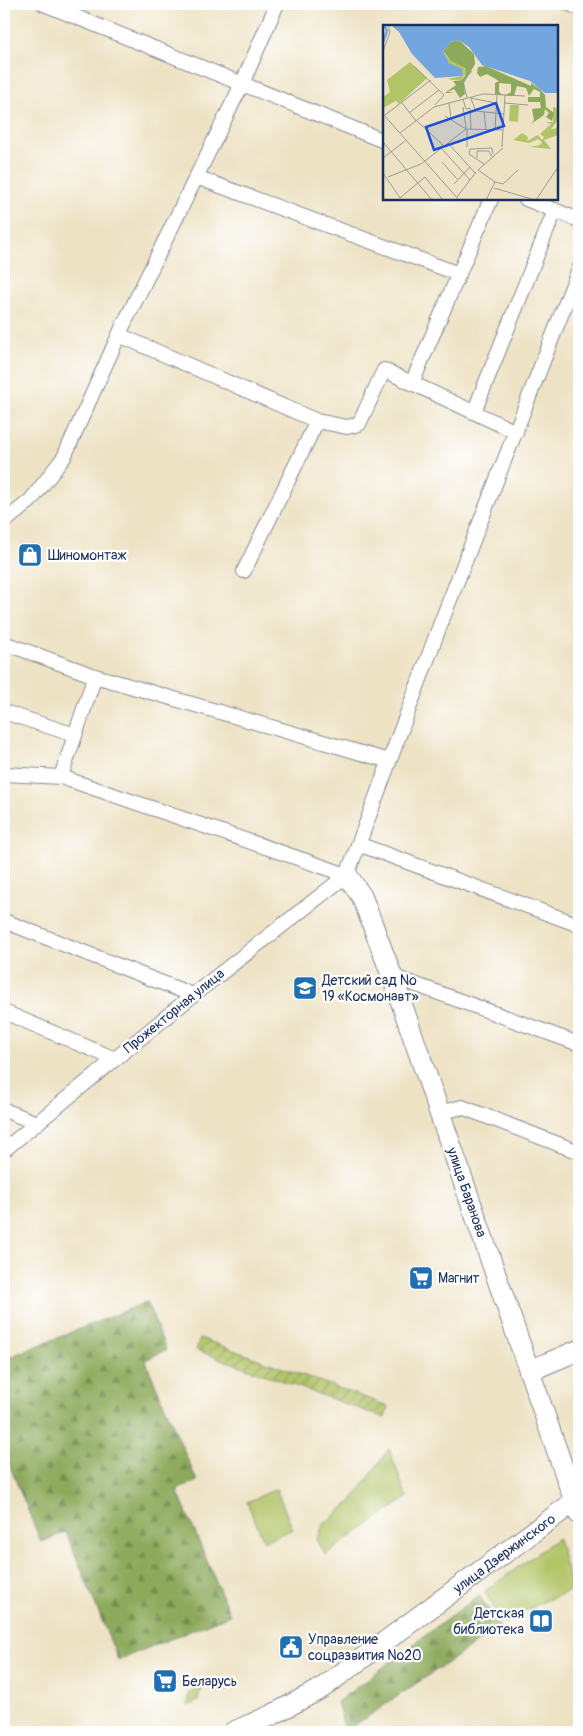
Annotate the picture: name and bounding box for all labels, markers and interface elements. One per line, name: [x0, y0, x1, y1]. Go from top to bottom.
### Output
inset map: [383, 25, 558, 200]
shop icon: Шиномонтаж: [17, 542, 43, 568]
place label: Шиномонтаж: [48, 547, 126, 564]
street label: Прожекторная улица: [120, 965, 228, 1057]
place label: Детский сад № 19 «Космонавт»: [321, 972, 419, 1005]
school or university icon: Детский сад № 19 «Космонавт»: [292, 975, 318, 1001]
street label: улица Баранова: [443, 1144, 491, 1239]
supermarket icon: Магнит: [408, 1265, 434, 1291]
place label: Магнит: [438, 1270, 480, 1287]
street label: улица Дзержинского: [449, 1510, 559, 1597]
place label: Детская библиотека: [453, 1605, 524, 1638]
library icon: Детская библиотека: [528, 1608, 554, 1634]
place label: Управление соцразвития №20: [308, 1631, 422, 1664]
public building icon: Управление соцразвития №20: [278, 1634, 304, 1660]
supermarket icon: Беларусь: [152, 1668, 178, 1694]
place label: Беларусь: [182, 1673, 237, 1690]

